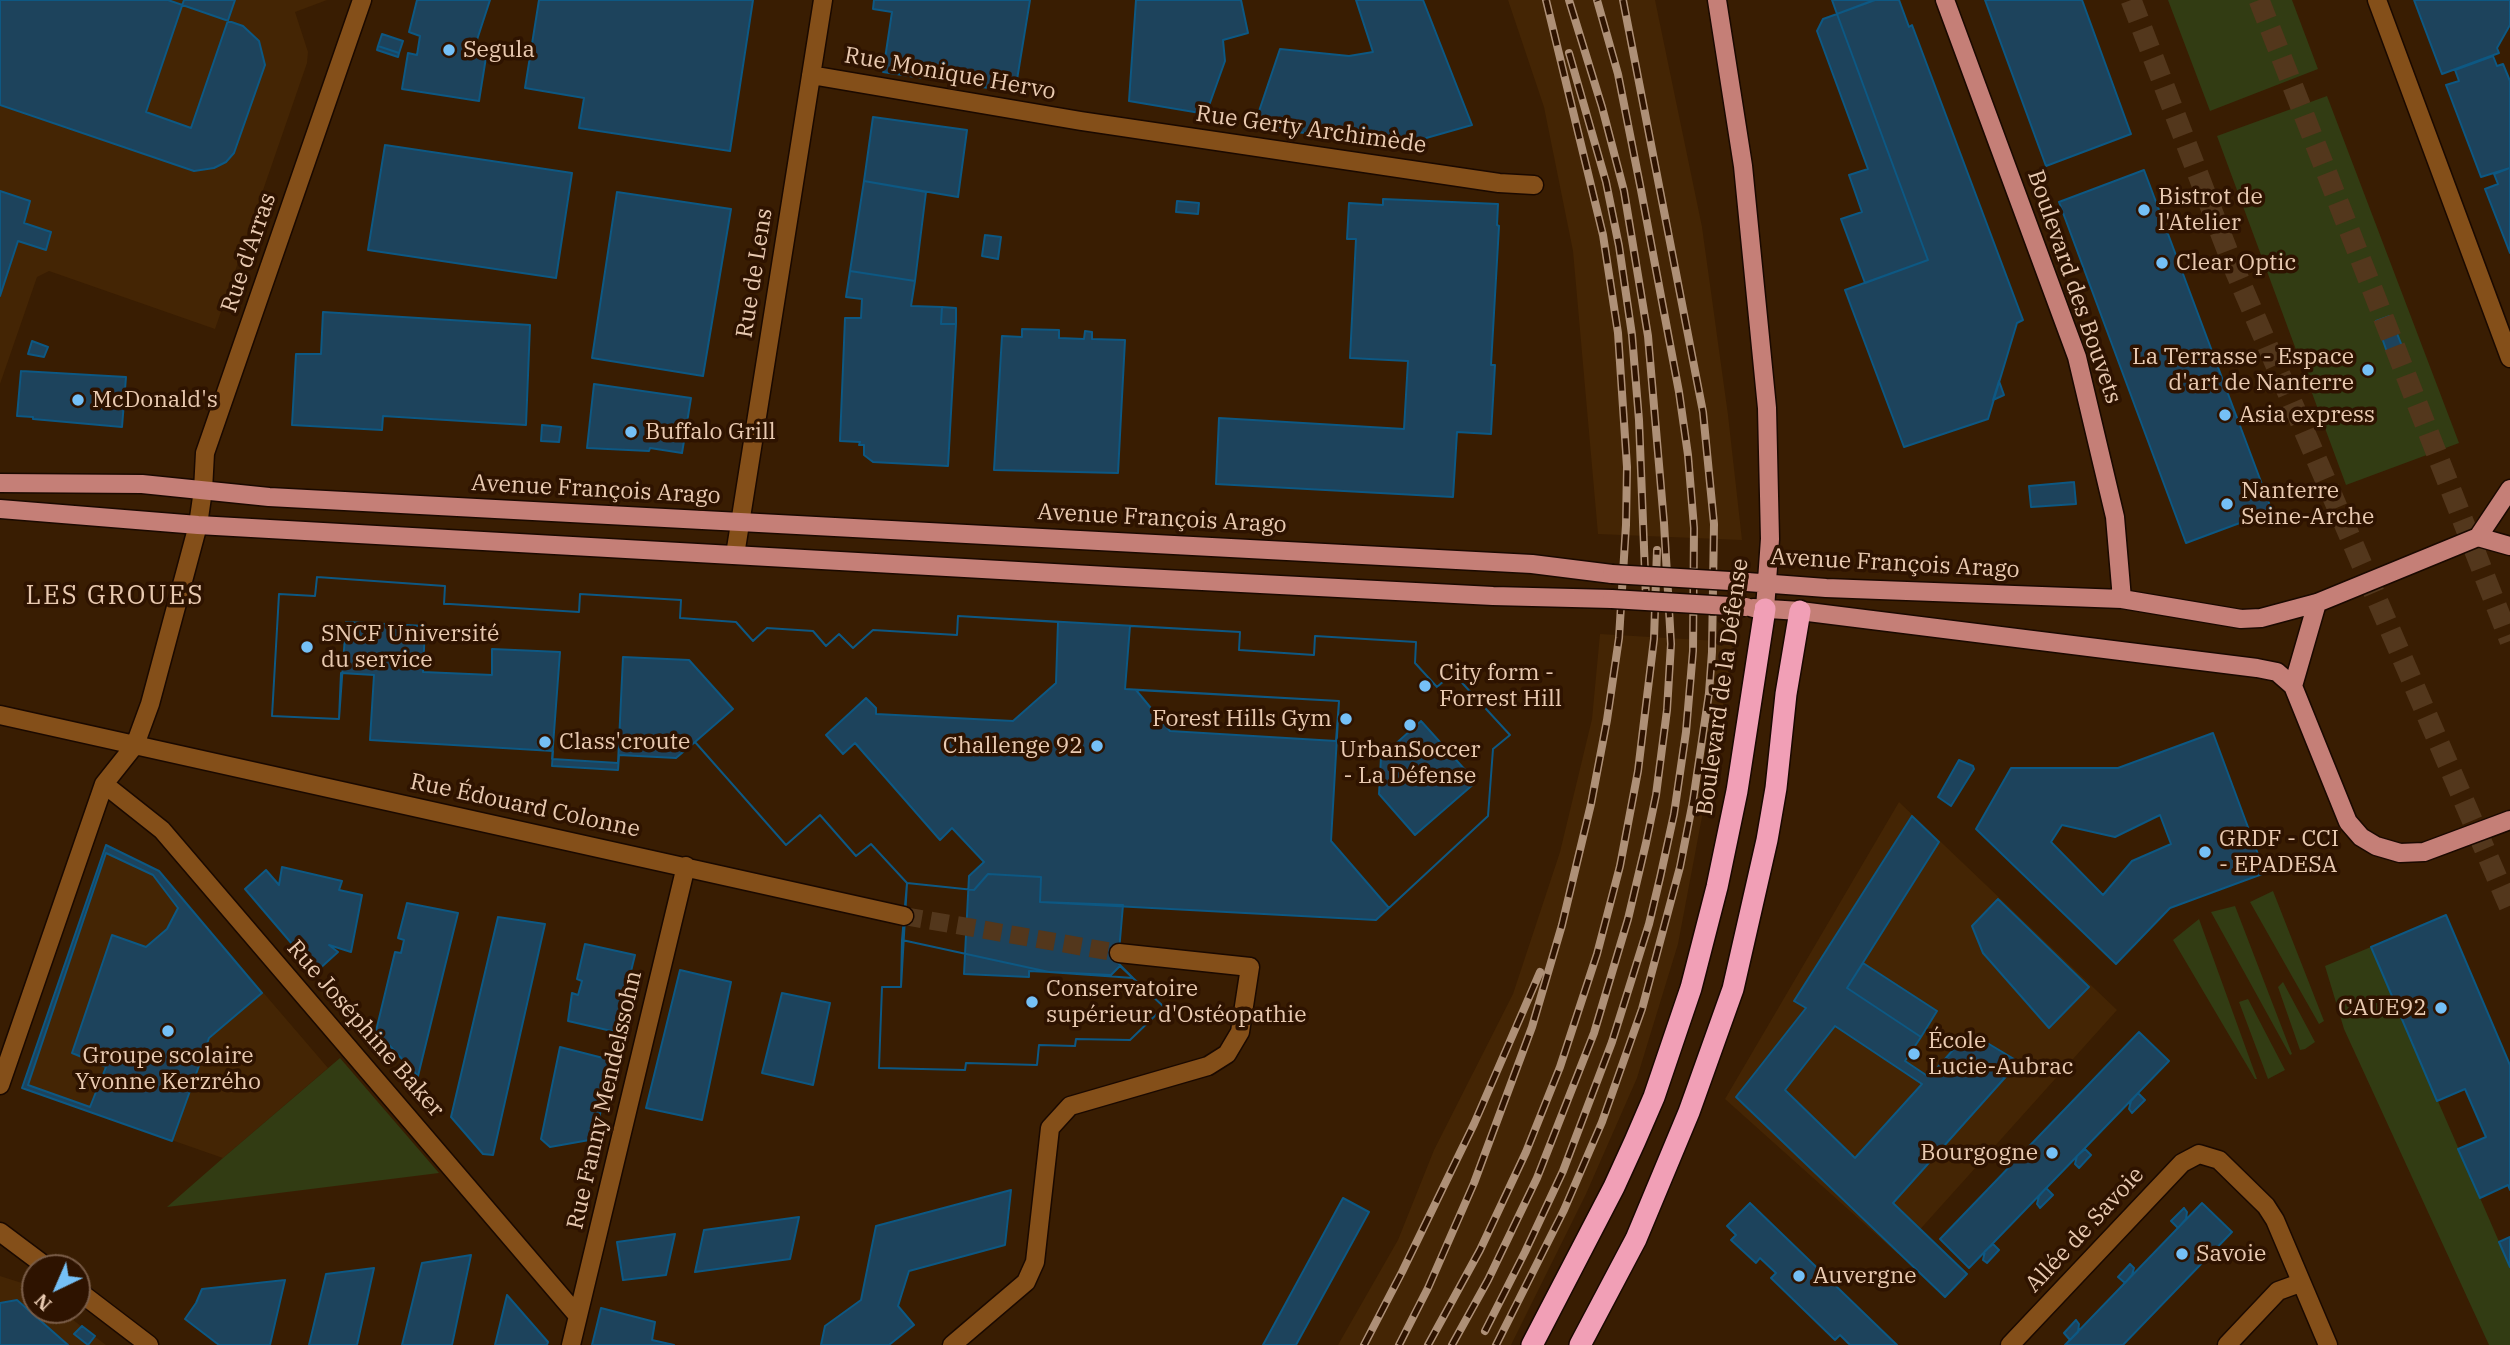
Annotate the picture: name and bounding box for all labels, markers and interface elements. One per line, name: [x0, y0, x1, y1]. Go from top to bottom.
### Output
place label: Segula: [463, 36, 535, 64]
marker: Segula: [441, 42, 457, 58]
street label: Rue Monique Hervo: [842, 42, 1058, 106]
street label: Rue Gerty Archimède: [1194, 100, 1428, 160]
street label: Boulevard des Bouvets: [2021, 167, 2127, 407]
place label: Bistrot de l'Atelier: [2158, 183, 2263, 237]
street label: Rue d'Arras: [216, 190, 282, 316]
marker: Bistrot de l'Atelier: [2136, 202, 2152, 218]
street label: Rue de Lens: [731, 206, 779, 340]
place label: Clear Optic: [2176, 249, 2296, 277]
marker: Clear Optic: [2154, 255, 2170, 271]
place label: La Terrasse - Espace d'art de Nanterre: [2132, 343, 2354, 397]
marker: La Terrasse - Espace d'art de Nanterre: [2360, 362, 2376, 378]
place label: McDonald's: [92, 386, 218, 414]
marker: McDonald's: [70, 392, 86, 408]
place label: Asia express: [2239, 401, 2375, 429]
marker: Asia express: [2217, 407, 2233, 423]
place label: Buffalo Grill: [645, 418, 776, 446]
marker: Buffalo Grill: [623, 424, 639, 440]
street label: Avenue François Arago: [471, 470, 721, 510]
place label: Nanterre Seine-Arche: [2241, 477, 2374, 531]
marker: Nanterre Seine-Arche: [2219, 496, 2235, 512]
street label: Avenue François Arago: [1037, 499, 1287, 539]
street label: Avenue François Arago: [1770, 544, 2020, 584]
street label: Boulevard de la Défense: [1691, 557, 1755, 817]
district label: LES GROUES: [27, 580, 203, 612]
place label: SNCF Université du service: [321, 620, 499, 674]
marker: SNCF Université du service: [299, 639, 315, 655]
place label: City form - Forrest Hill: [1439, 659, 1562, 713]
marker: City form - Forrest Hill: [1417, 678, 1433, 694]
place label: Forest Hills Gym: [1152, 705, 1332, 733]
marker: Forest Hills Gym: [1338, 711, 1354, 727]
marker: UrbanSoccer - La Défense: [1402, 717, 1418, 733]
place label: Class'croute: [559, 728, 690, 756]
place label: Challenge 92: [943, 732, 1083, 760]
marker: Class'croute: [537, 734, 553, 750]
place label: UrbanSoccer - La Défense: [1340, 736, 1480, 790]
marker: Challenge 92: [1089, 738, 1105, 754]
street label: Rue Édouard Colonne: [408, 768, 642, 844]
place label: GRDF - CCI - EPADESA: [2219, 825, 2339, 879]
marker: GRDF - CCI - EPADESA: [2197, 844, 2213, 860]
street label: Rue Joséphine Baker: [281, 935, 449, 1123]
street label: Rue Fanny Mendelssohn: [562, 968, 648, 1232]
place label: Conservatoire supérieur d'Ostéopathie: [1046, 975, 1307, 1029]
marker: Conservatoire supérieur d'Ostéopathie: [1024, 994, 1040, 1010]
place label: CAUE92: [2338, 994, 2427, 1022]
marker: CAUE92: [2433, 1000, 2449, 1016]
marker: Groupe scolaire Yvonne Kerzrého: [160, 1023, 176, 1039]
place label: École Lucie-Aubrac: [1928, 1027, 2074, 1081]
place label: Groupe scolaire Yvonne Kerzrého: [75, 1042, 261, 1096]
marker: École Lucie-Aubrac: [1906, 1046, 1922, 1062]
place label: Bourgogne: [1920, 1139, 2038, 1167]
marker: Bourgogne: [2044, 1145, 2060, 1161]
street label: Allée de Savoie: [2020, 1162, 2150, 1298]
place label: Savoie: [2196, 1240, 2266, 1268]
marker: Savoie: [2174, 1246, 2190, 1262]
north arrow: [21, 1254, 91, 1324]
place label: Auvergne: [1813, 1262, 1917, 1290]
marker: Auvergne: [1791, 1268, 1807, 1284]
text: N: [29, 1289, 57, 1317]

